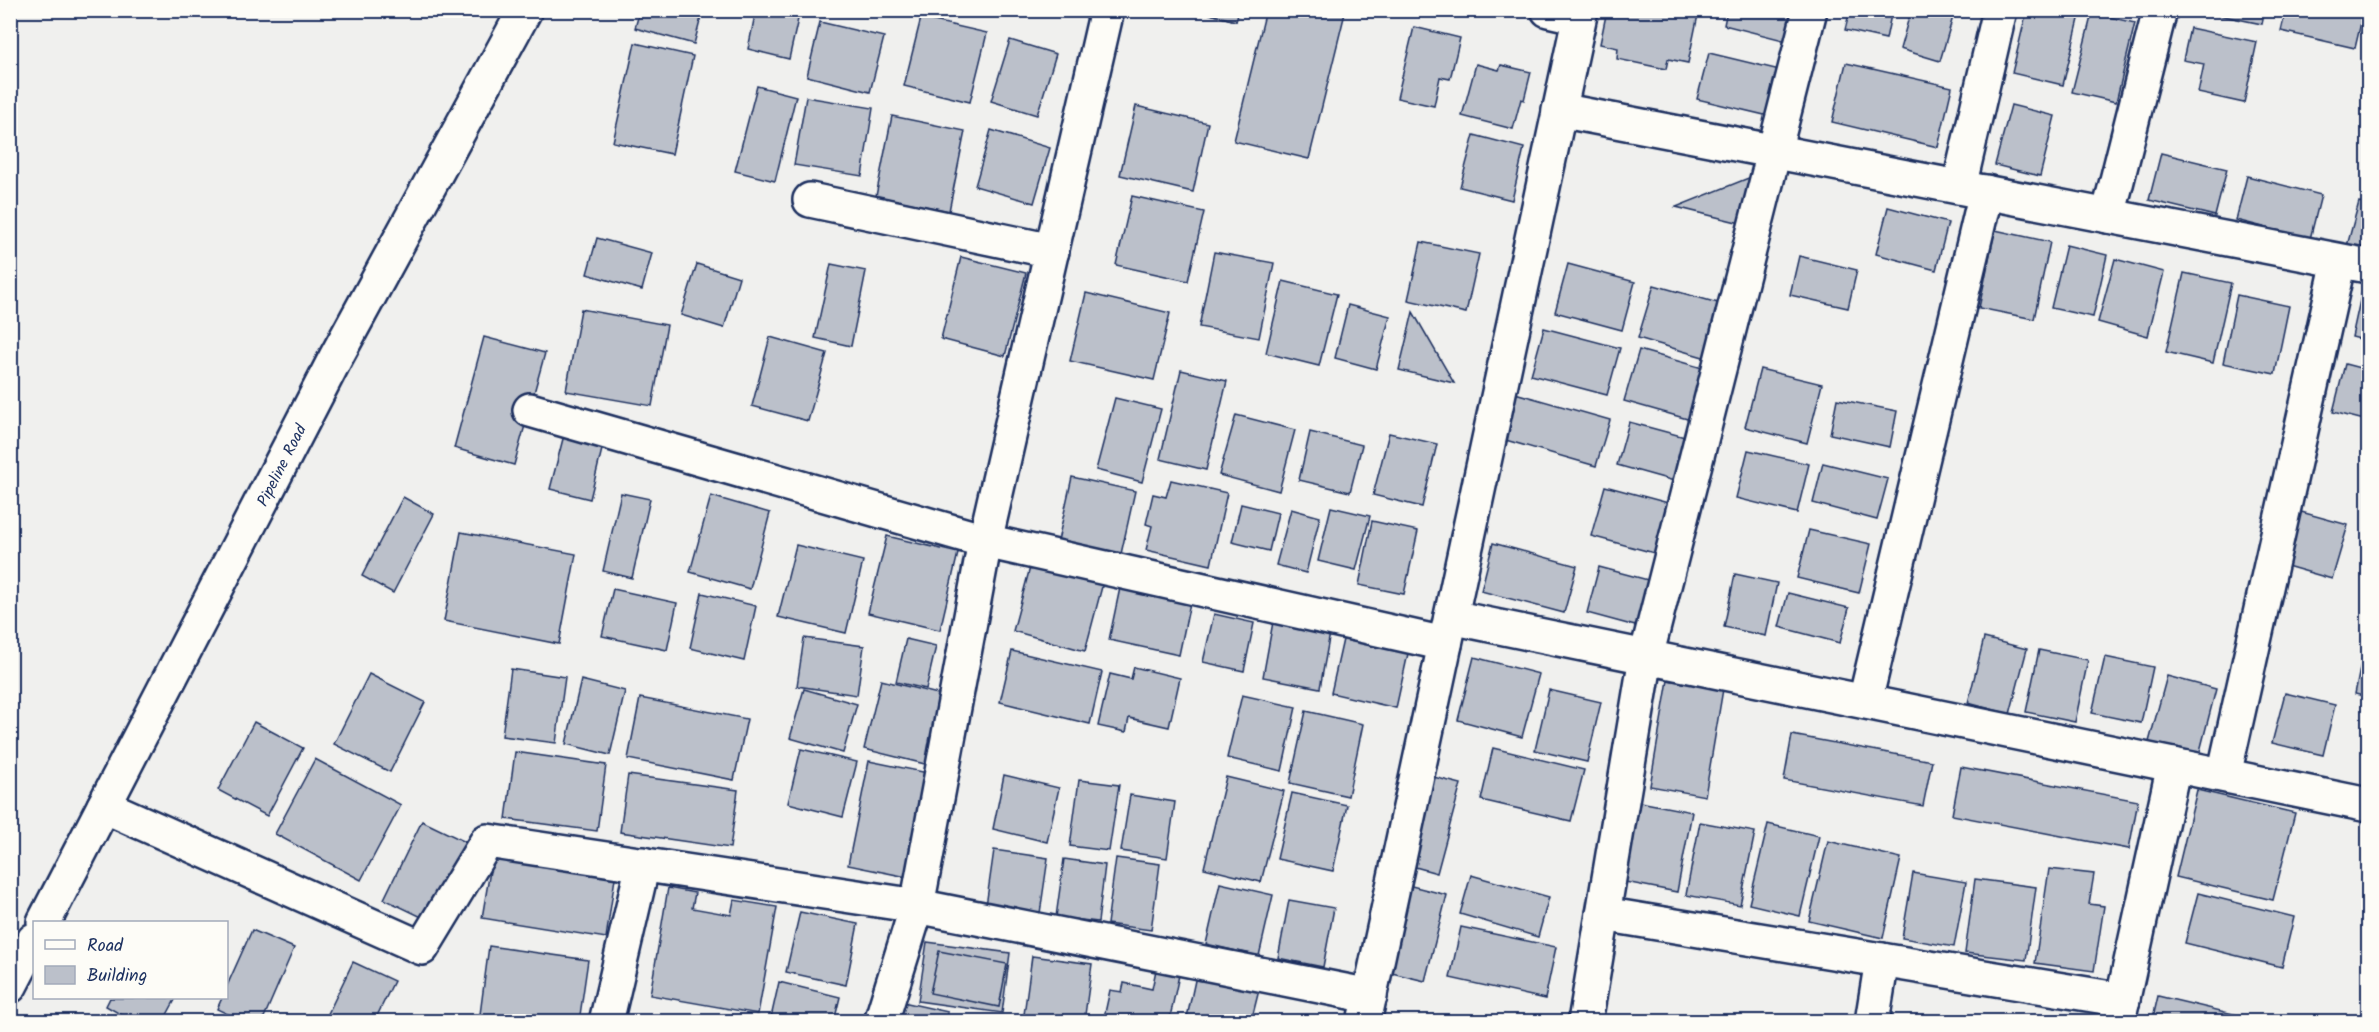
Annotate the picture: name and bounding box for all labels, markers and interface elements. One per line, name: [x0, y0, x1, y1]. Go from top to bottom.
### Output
street label: Pipeline Road: [251, 419, 314, 511]
legend: [33, 921, 228, 999]
text: Road: [87, 932, 124, 961]
text: Building: [87, 962, 147, 991]

